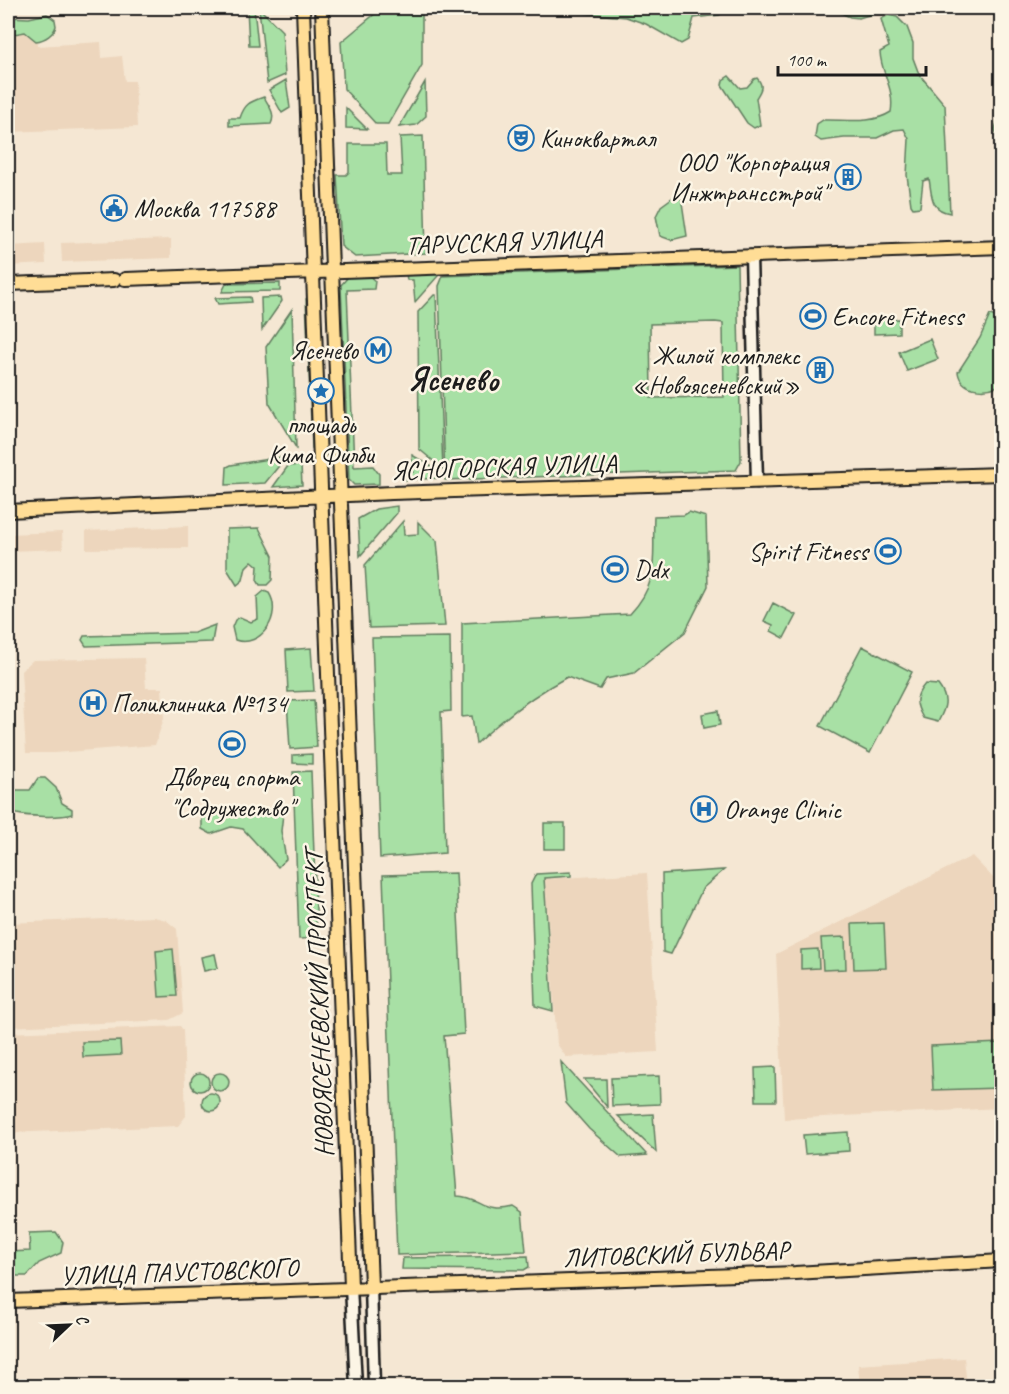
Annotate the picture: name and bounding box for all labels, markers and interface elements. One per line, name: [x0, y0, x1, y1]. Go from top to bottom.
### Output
scale bar: [778, 39, 926, 77]
text: 100 m: [787, 49, 828, 71]
place label: Киноквартал: [540, 122, 658, 155]
theatre icon: Киноквартал: [506, 123, 536, 153]
place label: ООО "Корпорация Инжтрансстрой": [671, 146, 833, 209]
building icon: ООО "Корпорация Инжтрансстрой": [833, 162, 863, 192]
place label: Москва 117588: [134, 192, 278, 225]
public building icon: Москва 117588: [99, 193, 129, 223]
street label: ТАРУССКАЯ УЛИЦА: [405, 222, 605, 262]
place label: Encore Fitness: [832, 300, 965, 333]
sports icon: Encore Fitness: [798, 301, 828, 331]
place label: Ясенево: [290, 334, 360, 367]
metro station icon: Ясенево: [363, 335, 393, 365]
place label: Жилой комплекс «Новоясеневский»: [632, 339, 801, 402]
building icon: Жилой комплекс «Новоясеневский»: [805, 355, 835, 385]
district label: Ясенево: [408, 359, 500, 400]
place icon: площадь Кима Филби: [306, 376, 336, 406]
place label: площадь Кима Филби: [268, 408, 375, 471]
street label: ЯСНОГОРСКАЯ УЛИЦА: [391, 447, 618, 487]
place label: Spirit Fitness: [748, 535, 870, 568]
sports icon: Spirit Fitness: [873, 536, 903, 566]
place label: Ddx: [634, 553, 670, 586]
sports icon: Ddx: [600, 554, 630, 584]
place label: Поликлиника №134: [112, 687, 290, 720]
hospital icon: Поликлиника №134: [78, 688, 108, 718]
sports icon: Дворец спорта "Содружество": [217, 729, 247, 759]
place label: Дворец спорта "Содружество": [165, 761, 301, 824]
place label: Orange Clinic: [724, 793, 842, 826]
hospital icon: Orange Clinic: [689, 794, 719, 824]
street label: НОВОЯСЕНЕВСКИЙ ПРОСПЕКТ: [297, 843, 341, 1158]
street label: ЛИТОВСКИЙ БУЛЬВАР: [563, 1233, 792, 1274]
street label: УЛИЦА ПАУСТОВСКОГО: [60, 1251, 301, 1293]
north arrow: [39, 1295, 99, 1355]
text: С: [71, 1312, 93, 1329]

